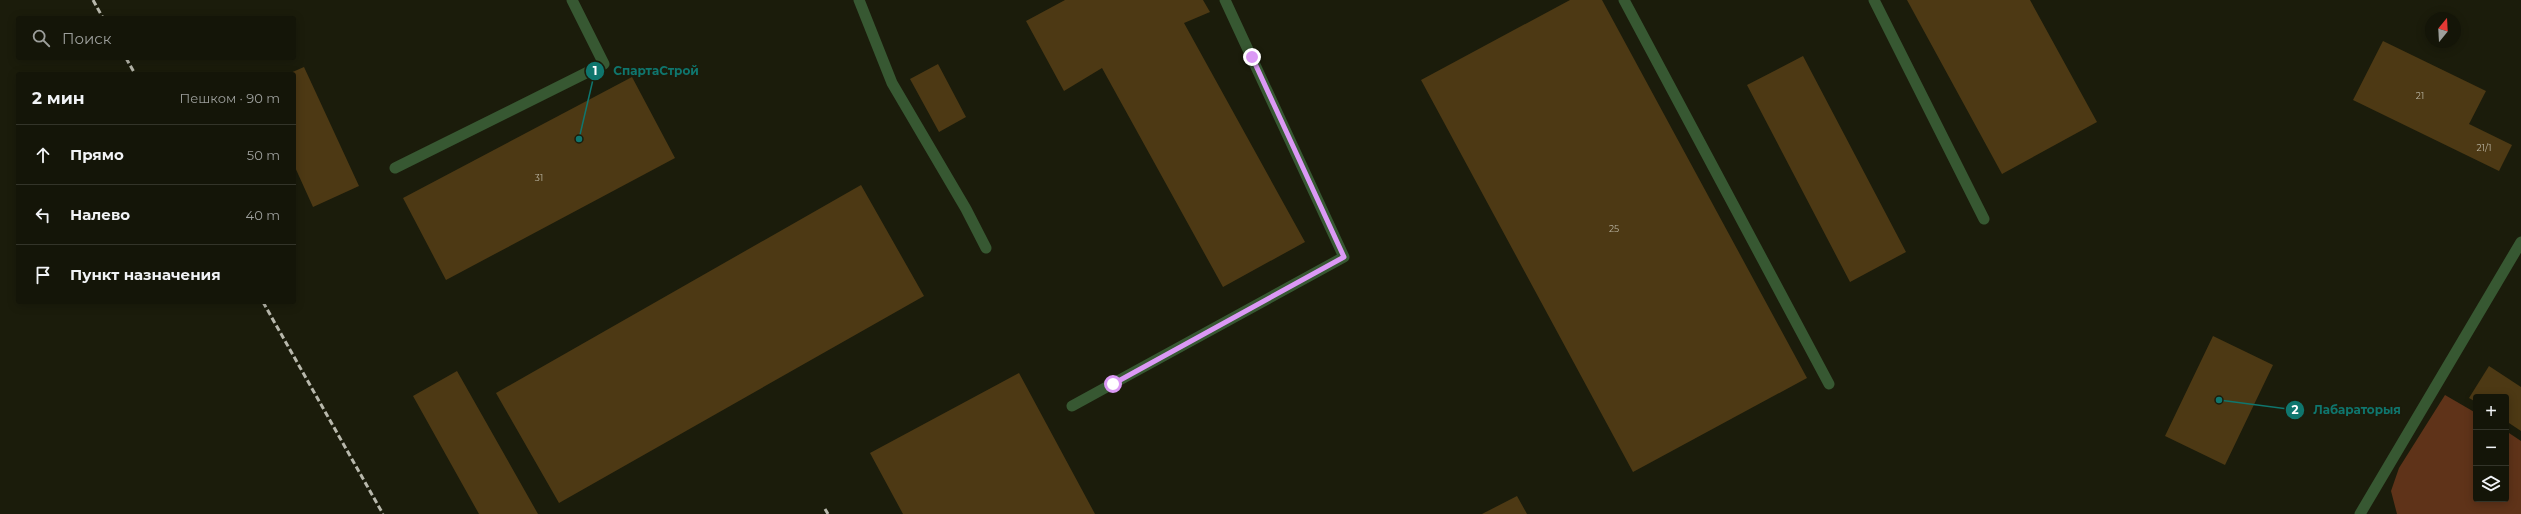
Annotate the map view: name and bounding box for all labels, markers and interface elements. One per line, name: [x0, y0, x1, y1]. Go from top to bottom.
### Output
north arrow: [2425, 12, 2461, 48]
search box: [16, 16, 296, 60]
icon: search: [30, 27, 52, 49]
text: Поиск: [62, 29, 111, 48]
route end: [1243, 48, 1261, 66]
callout: СпартаСтрой: [585, 59, 707, 83]
text: 1: [593, 63, 597, 78]
text: СпартаСтрой: [613, 63, 699, 78]
text: 2 мин: [32, 88, 85, 108]
text: Пешком · 90 m: [179, 90, 280, 106]
house number: 21: [2416, 90, 2424, 101]
house number: 21/1: [2477, 142, 2491, 153]
icon: ahead: [32, 144, 54, 166]
text: Прямо: [70, 145, 124, 164]
text: 50 m: [247, 147, 280, 163]
house number: 31: [535, 172, 543, 183]
icon: left: [32, 204, 54, 226]
text: Налево: [70, 205, 130, 224]
text: 40 m: [246, 207, 280, 223]
house number: 25: [1609, 223, 1619, 234]
icon: arrive: [32, 264, 54, 286]
text: Пункт назначения: [70, 265, 221, 284]
route start: [1104, 375, 1122, 393]
map controls: [2473, 394, 2509, 502]
button: +: [2473, 394, 2509, 430]
callout: Лабараторыя: [2285, 398, 2408, 422]
text: 2: [2291, 402, 2299, 417]
text: Лабараторыя: [2313, 402, 2401, 417]
button: −: [2473, 430, 2509, 466]
button: layers: [2473, 466, 2509, 502]

